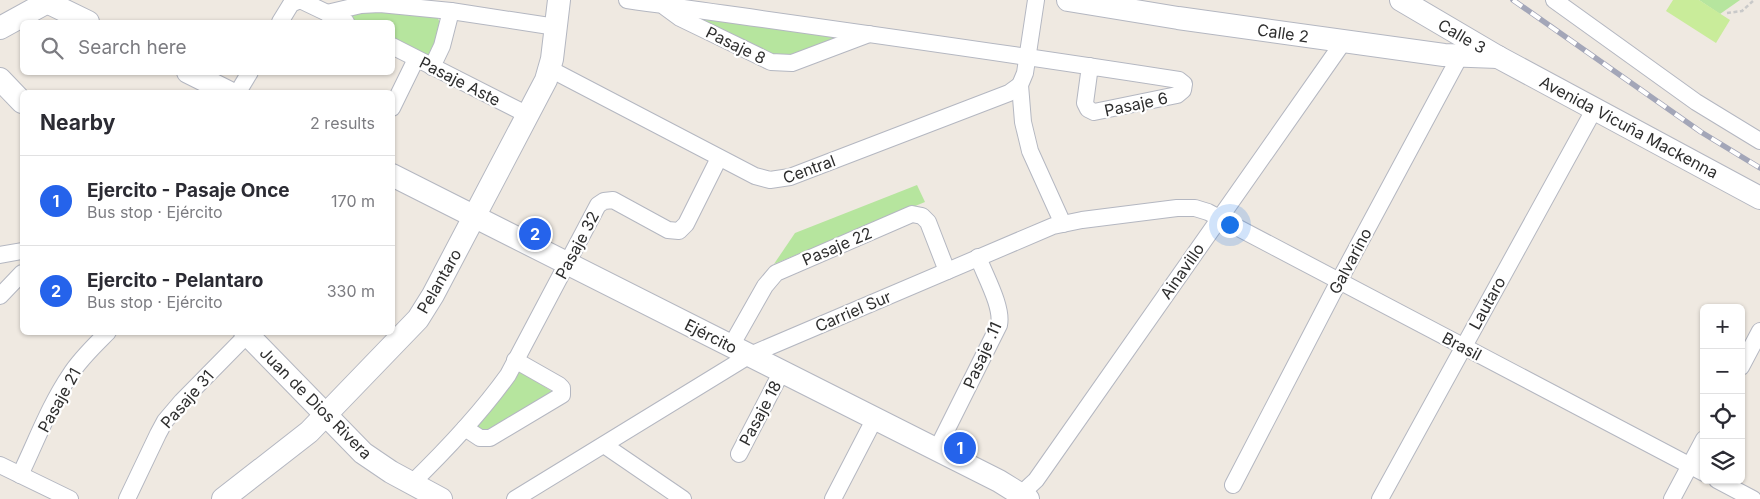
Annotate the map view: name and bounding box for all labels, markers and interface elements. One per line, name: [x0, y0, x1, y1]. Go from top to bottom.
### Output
street label: Calle 3: [1434, 14, 1490, 58]
street label: Calle 2: [1256, 19, 1310, 47]
search box: [20, 20, 395, 75]
street label: Pasaje 8: [703, 22, 769, 68]
icon: search: [38, 34, 66, 62]
text: Search here: [78, 36, 187, 59]
street label: Pasaje Aste: [416, 52, 504, 110]
street label: Avenida Vicuña Mackenna: [1536, 71, 1722, 183]
street label: Pasaje 6: [1102, 88, 1170, 120]
text: Nearby: [40, 110, 115, 135]
text: 2 results: [310, 113, 375, 133]
street label: Central: [780, 150, 838, 188]
text: Ejercito - Pasaje Once: [87, 179, 290, 202]
text: 1: [53, 191, 59, 211]
text: 170 m: [331, 191, 375, 211]
text: Bus stop · Ejército: [87, 202, 223, 222]
street label: Pasaje 32: [551, 208, 603, 282]
your location: [1217, 212, 1243, 238]
pin: 2: [519, 215, 551, 253]
street label: Pasaje 22: [799, 222, 875, 270]
street label: Galvarino: [1324, 225, 1376, 297]
street label: Ainavillo: [1156, 239, 1208, 303]
street label: Pelantaro: [412, 245, 466, 317]
text: Ejercito - Pelantaro: [87, 269, 263, 292]
street label: Lautaro: [1464, 273, 1510, 333]
text: 2: [51, 281, 61, 301]
text: 330 m: [327, 281, 375, 301]
street label: Carriel Sur: [812, 286, 894, 336]
text: Bus stop · Ejército: [87, 292, 223, 312]
map controls: [1700, 304, 1745, 484]
button: +: [1700, 304, 1745, 349]
street label: Ejército: [681, 314, 741, 358]
street label: Pasaje .11: [959, 319, 1005, 391]
street label: Brasil: [1439, 327, 1485, 365]
street label: Juan de Dios Rivera: [256, 343, 376, 463]
button: −: [1700, 349, 1745, 394]
street label: Pasaje 21: [33, 364, 85, 436]
street label: Pasaje 31: [156, 366, 218, 432]
street label: Pasaje 18: [735, 377, 785, 449]
button: locate: [1700, 394, 1745, 439]
pin: 1: [944, 429, 976, 467]
button: layers: [1700, 439, 1745, 484]

